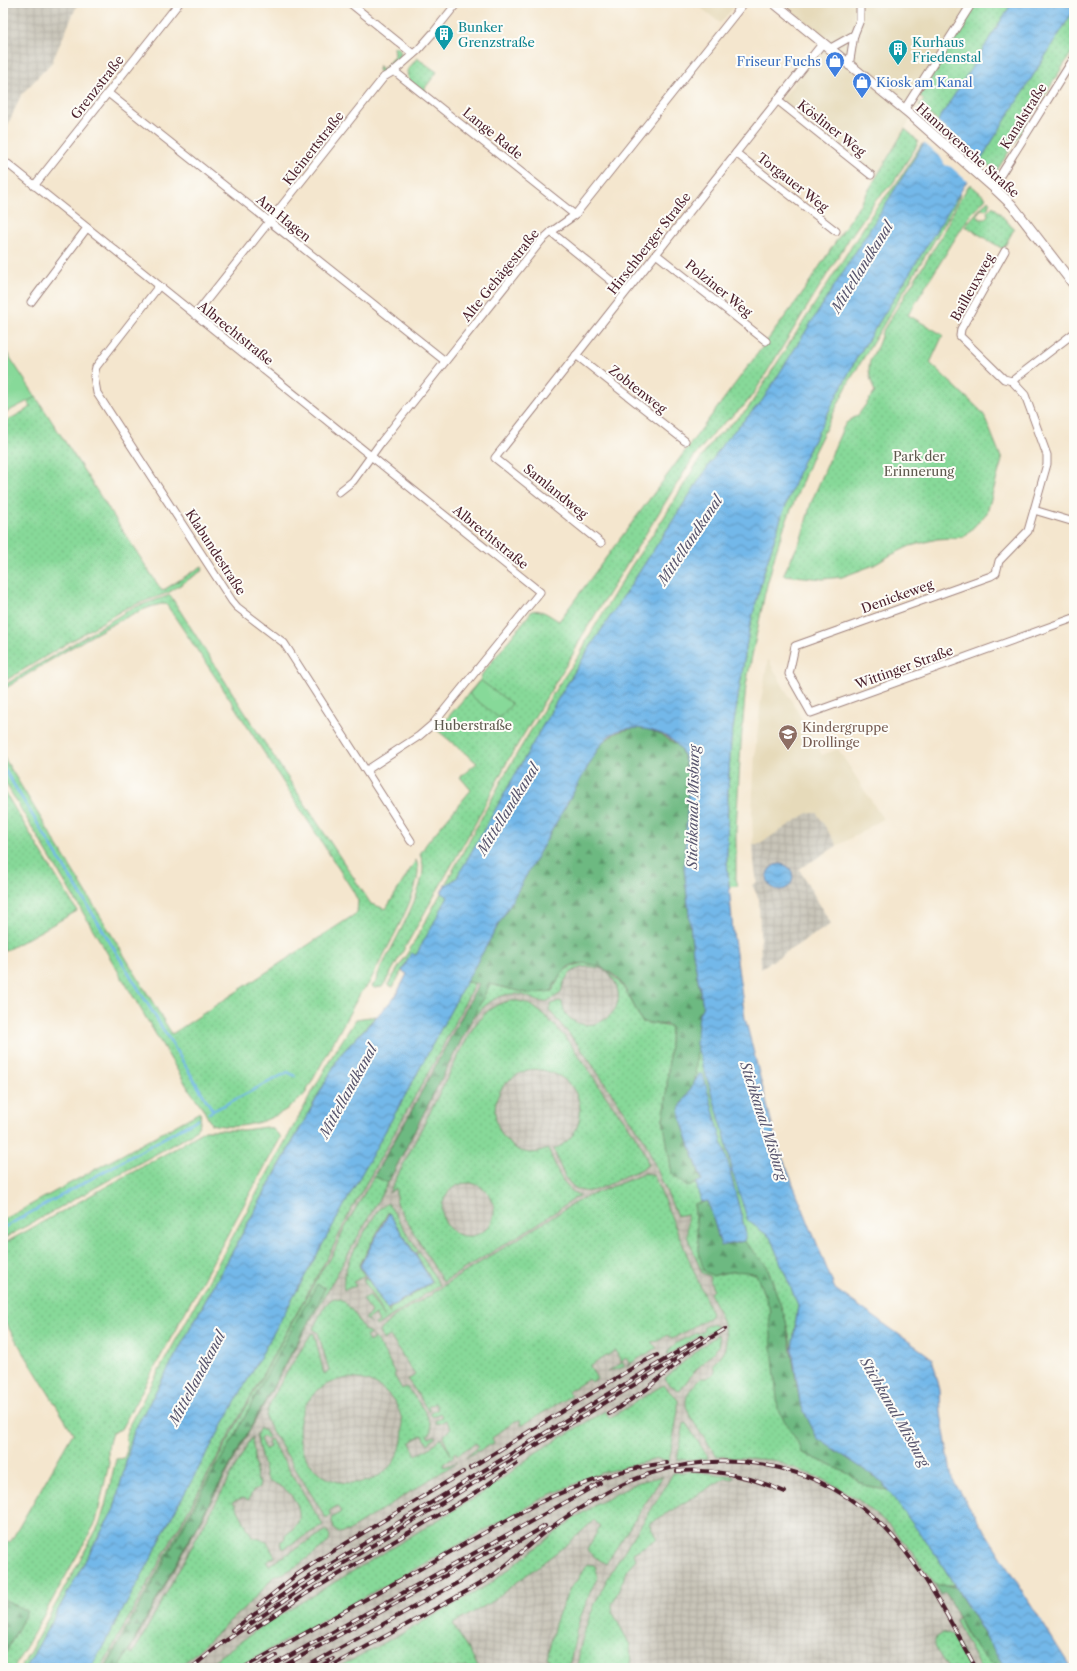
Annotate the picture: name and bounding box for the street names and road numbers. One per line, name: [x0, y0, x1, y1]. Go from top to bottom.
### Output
street label: Grenzstraße: [67, 52, 127, 122]
street label: Kanalstraße: [996, 80, 1050, 152]
street label: Kösliner Weg: [795, 96, 869, 160]
street label: Hannoversche Straße: [913, 99, 1023, 201]
street label: Lange Rade: [460, 104, 526, 162]
street label: Kleinertstraße: [279, 108, 347, 188]
street label: Torgauer Weg: [754, 149, 832, 215]
street label: Hirschberger Straße: [604, 189, 694, 297]
street label: Am Hagen: [253, 191, 314, 245]
street label: Alte Gehägestraße: [457, 225, 542, 325]
street label: Bailleuxweg: [947, 250, 997, 324]
street label: Polziner Weg: [682, 256, 756, 320]
street label: Albrechtstraße: [194, 297, 277, 368]
street label: Zobtenweg: [606, 362, 670, 417]
street label: Samlandweg: [521, 460, 591, 522]
street label: Albrechtstraße: [449, 501, 532, 572]
street label: Klabundestraße: [182, 506, 250, 598]
street label: Denickeweg: [859, 576, 935, 616]
street label: Wittinger Straße: [852, 642, 955, 693]

